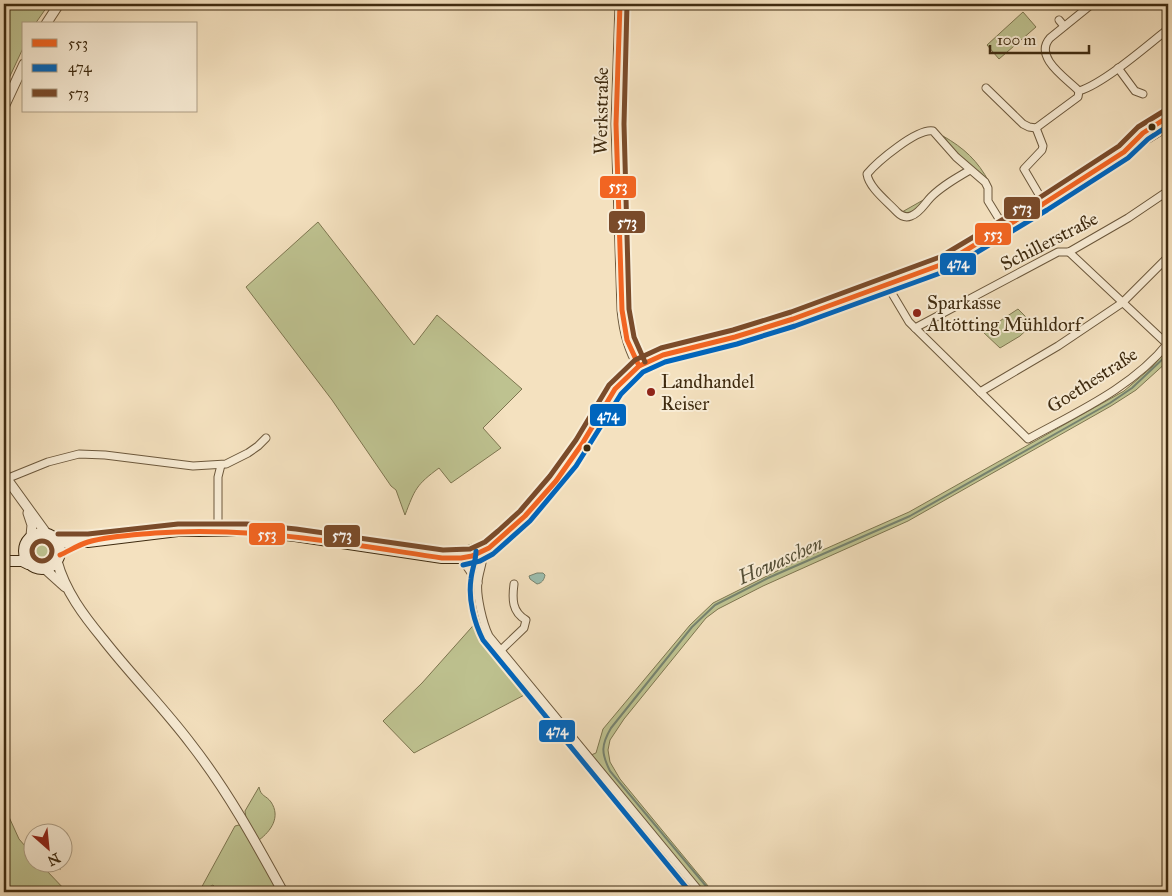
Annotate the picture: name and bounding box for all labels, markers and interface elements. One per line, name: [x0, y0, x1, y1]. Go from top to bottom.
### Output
legend: [22, 22, 198, 112]
scale bar: [990, 22, 1088, 54]
text: 100 m: [997, 31, 1037, 49]
text: 553: [68, 34, 88, 52]
text: 474: [68, 58, 92, 76]
street label: Werkstraße: [589, 67, 613, 155]
text: 573: [68, 84, 89, 102]
unlabelled marker: [1147, 122, 1157, 132]
line badge: 553: [599, 175, 637, 199]
text: 553: [609, 178, 628, 196]
line badge: 573: [1003, 196, 1041, 220]
text: 573: [1012, 200, 1032, 218]
street label: Schillerstraße: [996, 207, 1102, 275]
line badge: 573: [608, 210, 646, 234]
text: 573: [617, 214, 637, 232]
line badge: 553: [974, 222, 1012, 246]
text: 553: [984, 226, 1003, 244]
line badge: 474: [939, 252, 977, 276]
text: 474: [947, 255, 970, 273]
place label: Sparkasse Altötting Mühldorf: [926, 291, 1084, 337]
marker: Sparkasse Altötting Mühldorf: [911, 307, 923, 319]
street label: Goethestraße: [1042, 342, 1142, 418]
place label: Landhandel Reiser: [661, 370, 755, 415]
marker: Landhandel Reiser: [645, 386, 657, 398]
line badge: 474: [589, 403, 627, 427]
text: 474: [597, 407, 620, 425]
unlabelled marker: [582, 443, 592, 453]
line badge: 553: [248, 522, 286, 546]
line badge: 573: [323, 524, 361, 548]
text: 553: [258, 526, 277, 544]
text: 573: [332, 527, 352, 545]
water label: Howaschen: [733, 530, 827, 590]
line badge: 474: [538, 719, 576, 743]
text: 474: [546, 722, 569, 740]
north arrow: [22, 824, 72, 874]
text: N: [44, 849, 63, 869]

